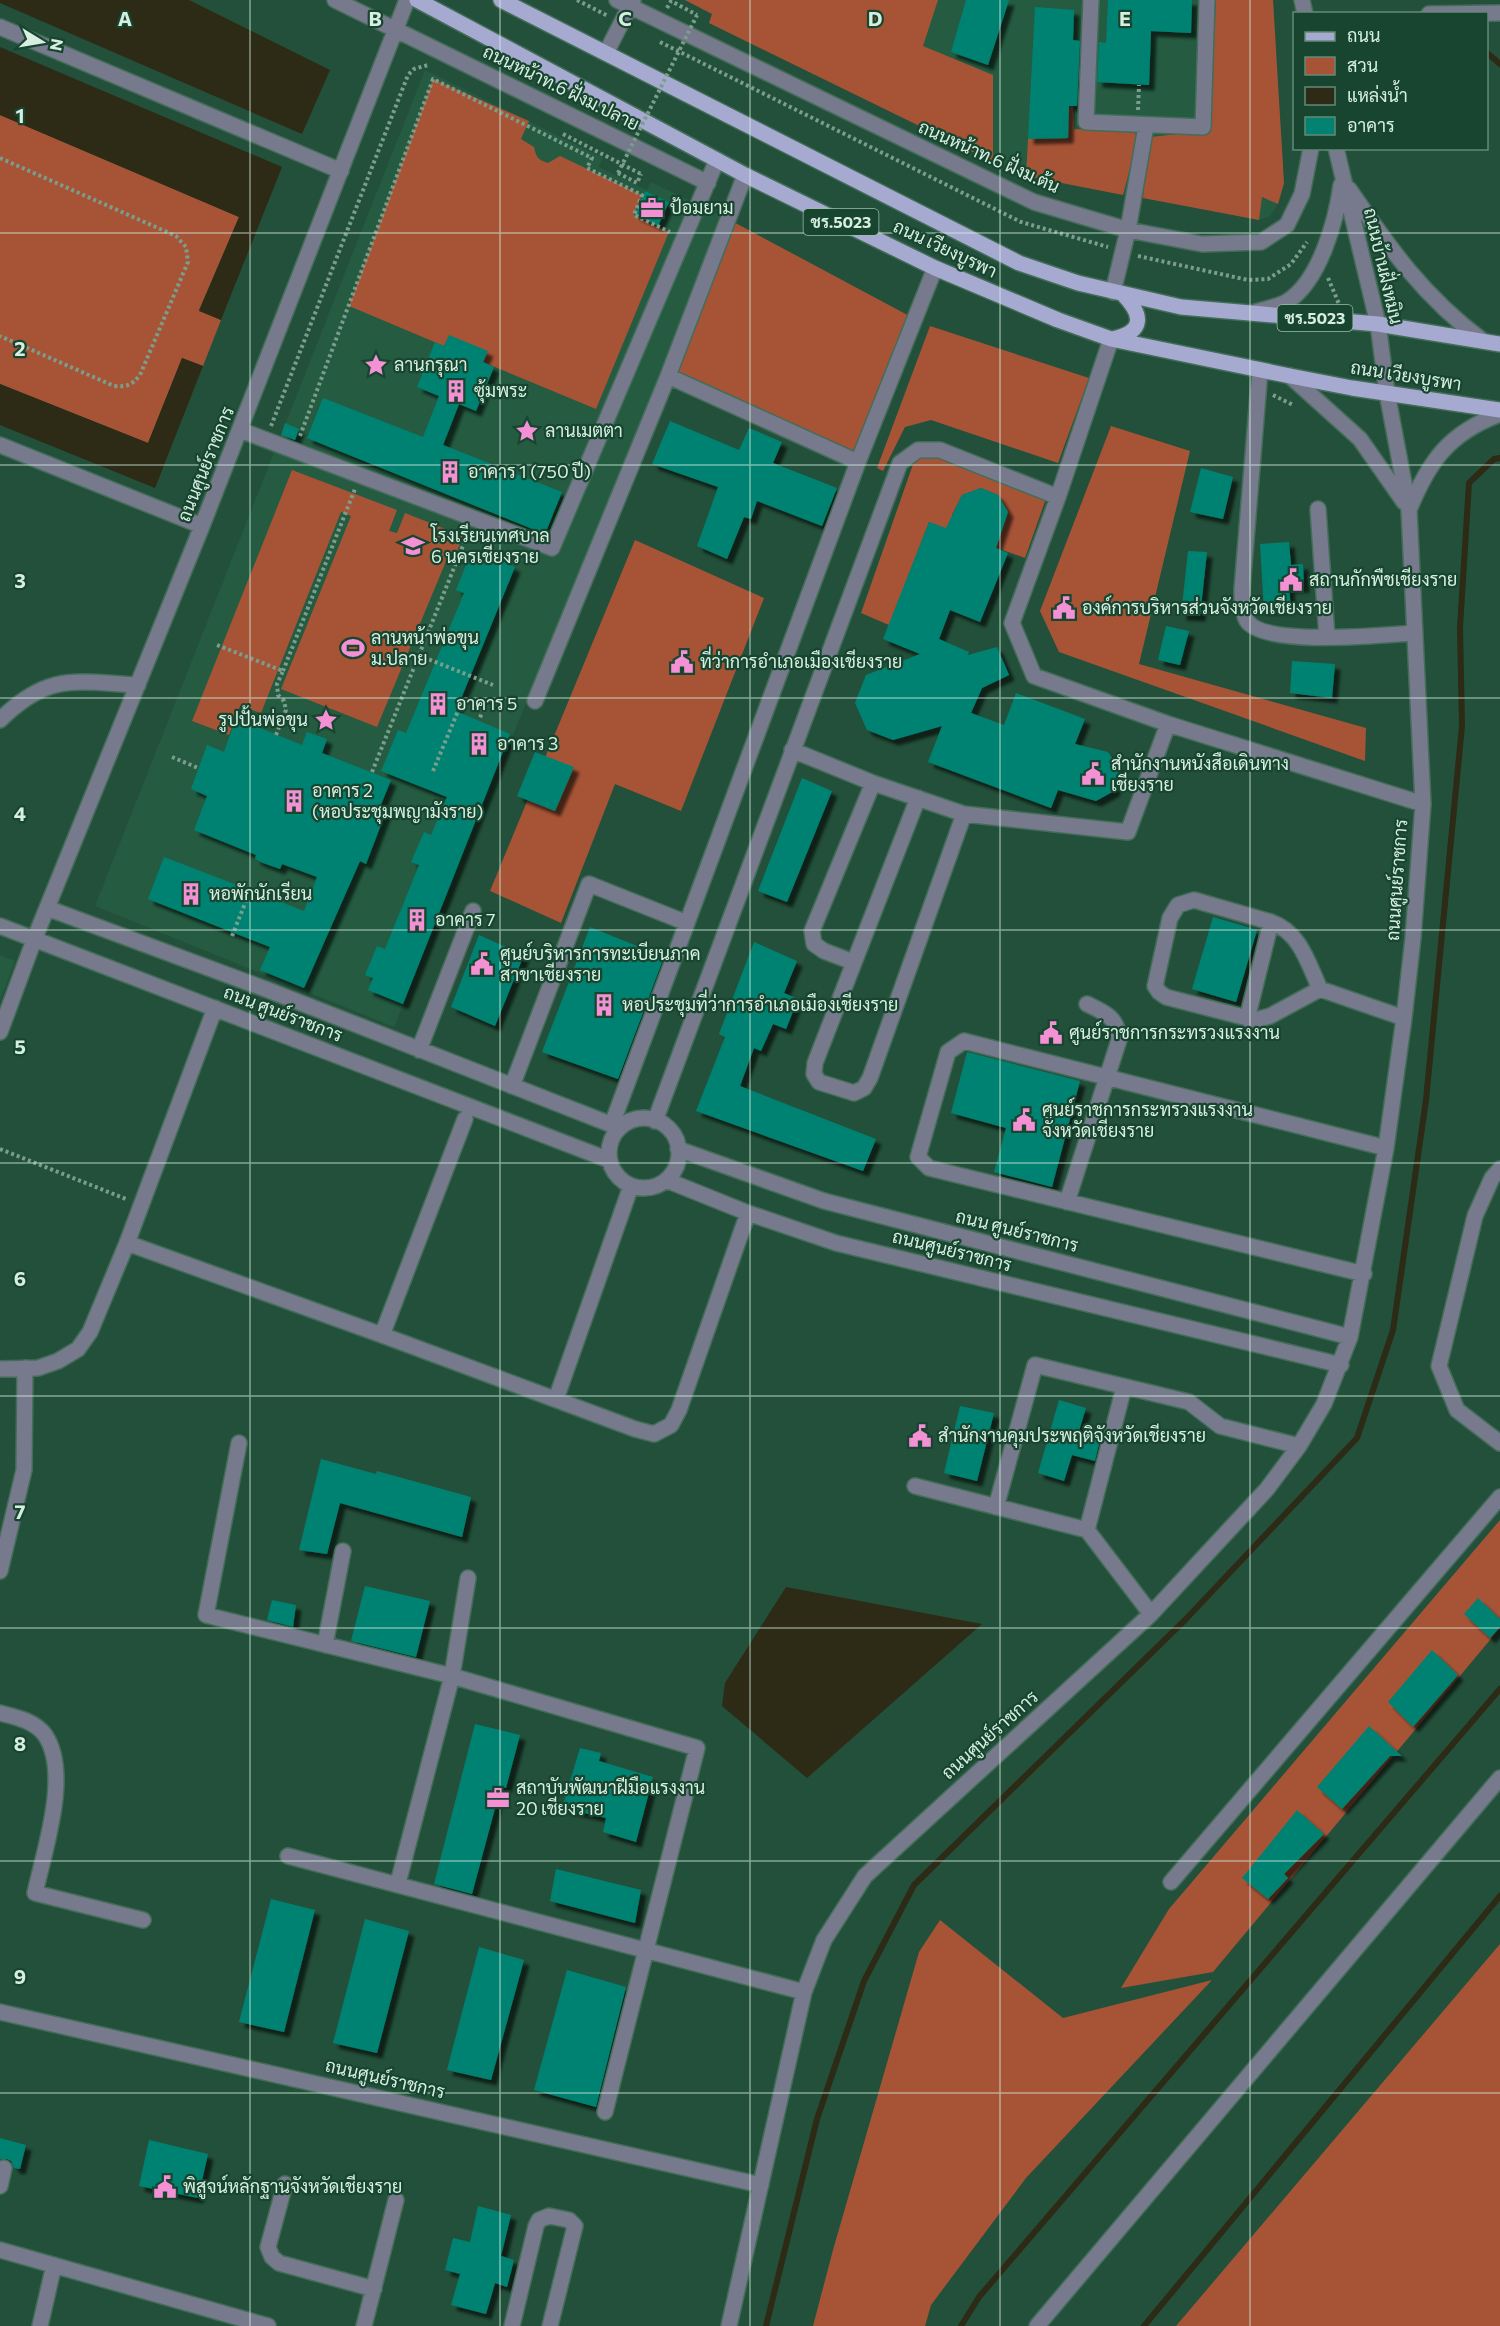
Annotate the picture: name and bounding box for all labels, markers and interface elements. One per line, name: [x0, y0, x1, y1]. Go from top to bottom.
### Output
text: A: [118, 6, 132, 30]
text: B: [368, 6, 382, 30]
text: C: [618, 6, 632, 30]
text: D: [868, 6, 882, 30]
text: E: [1119, 6, 1131, 30]
north arrow: [12, 12, 72, 72]
legend: [1293, 12, 1488, 150]
text: ถนน: [1347, 24, 1380, 46]
text: N: [47, 37, 68, 53]
street label: ถนนหน้าท.6 ฝั่งม.ปลาย: [480, 37, 645, 134]
text: สวน: [1347, 54, 1378, 76]
text: แหล่งน้ำ: [1347, 80, 1408, 106]
text: 1: [15, 103, 25, 127]
street label: ถนนหน้าท.6 ฝั่งม.ต้น: [915, 112, 1065, 197]
text: อาคาร: [1347, 114, 1395, 136]
office icon: ป้อมยาม: [639, 195, 665, 221]
place label: ป้อมยาม: [670, 196, 734, 218]
street label: ถนนบ้านฝั่งหมิน: [1360, 205, 1411, 326]
road number: ชร.5023: [804, 209, 878, 235]
street label: ถนน เวียงบูรพา: [889, 214, 1001, 284]
road number: ชร.5023: [1278, 305, 1352, 331]
text: 2: [14, 336, 26, 360]
place icon: ลานกรุณา: [363, 352, 389, 378]
place label: ลานกรุณา: [394, 353, 467, 377]
street label: ถนน เวียงบูรพา: [1349, 354, 1463, 398]
building icon: ซุ้มพระ: [443, 378, 469, 404]
place label: ซุ้มพระ: [474, 379, 527, 403]
street label: ถนนศูนย์ราชการ: [171, 402, 241, 526]
place icon: ลานเมตตา: [514, 418, 540, 444]
place label: ลานเมตตา: [545, 419, 623, 441]
building icon: อาคาร 1 (750 ปี): [437, 459, 463, 485]
place label: อาคาร 1 (750 ปี): [468, 460, 591, 482]
place label: โรงเรียนเทศบาล 6 นครเชียงราย: [430, 523, 550, 567]
school or university icon: โรงเรียนเทศบาล 6 นครเชียงราย: [400, 533, 426, 559]
public building icon: สถานกักพืชเชียงราย: [1278, 567, 1304, 593]
place label: สถานกักพืชเชียงราย: [1309, 567, 1457, 590]
text: 3: [14, 568, 26, 592]
public building icon: องค์การบริหารส่วนจังหวัดเชียงราย: [1051, 595, 1077, 621]
place label: องค์การบริหารส่วนจังหวัดเชียงราย: [1082, 595, 1332, 618]
place label: ลานหน้าพ่อขุน ม.ปลาย: [371, 626, 479, 669]
sports icon: ลานหน้าพ่อขุน ม.ปลาย: [340, 635, 366, 661]
place label: ที่ว่าการอำเภอเมืองเชียงราย: [700, 646, 902, 672]
public building icon: ที่ว่าการอำเภอเมืองเชียงราย: [669, 649, 695, 675]
building icon: อาคาร 5: [425, 691, 451, 717]
place label: อาคาร 5: [456, 692, 517, 714]
place label: รูปปั้นพ่อขุน: [219, 705, 308, 733]
place icon: รูปปั้นพ่อขุน: [313, 707, 339, 733]
building icon: อาคาร 3: [466, 731, 492, 757]
place label: อาคาร 3: [497, 732, 558, 754]
place label: สำนักงานหนังสือเดินทาง เชียงราย: [1111, 752, 1289, 795]
public building icon: สำนักงานหนังสือเดินทาง เชียงราย: [1080, 761, 1106, 787]
place label: อาคาร 2 (หอประชุมพญามังราย): [312, 779, 484, 824]
building icon: อาคาร 2 (หอประชุมพญามังราย): [281, 788, 307, 814]
text: 4: [14, 801, 26, 825]
street label: ถนนศูนย์ราชการ: [1380, 818, 1414, 942]
building icon: หอพักนักเรียน: [178, 881, 204, 907]
place label: หอพักนักเรียน: [209, 881, 312, 904]
building icon: อาคาร 7: [404, 907, 430, 933]
place label: อาคาร 7: [435, 908, 496, 930]
place label: ศูนย์บริหารการทะเบียนภาค สาขาเชียงราย: [500, 941, 701, 985]
public building icon: ศูนย์บริหารการทะเบียนภาค สาขาเชียงราย: [469, 951, 495, 977]
street label: ถนน ศูนย์ราชการ: [220, 979, 347, 1049]
place label: หอประชุมที่ว่าการอำเภอเมืองเชียงราย: [622, 989, 898, 1017]
building icon: หอประชุมที่ว่าการอำเภอเมืองเชียงราย: [591, 992, 617, 1018]
public building icon: ศูนย์ราชการกระทรวงแรงงาน: [1038, 1020, 1064, 1046]
place label: ศูนย์ราชการกระทรวงแรงงาน: [1069, 1020, 1280, 1046]
text: 5: [14, 1034, 26, 1058]
place label: ศูนย์ราชการกระทรวงแรงงาน จังหวัดเชียงราย: [1042, 1097, 1253, 1141]
public building icon: ศูนย์ราชการกระทรวงแรงงาน จังหวัดเชียงราย: [1011, 1107, 1037, 1133]
street label: ถนน ศูนย์ราชการ: [953, 1203, 1081, 1259]
street label: ถนนศูนย์ราชการ: [890, 1224, 1015, 1278]
text: 6: [14, 1266, 26, 1290]
public building icon: สำนักงานคุมประพฤติจังหวัดเชียงราย: [907, 1423, 933, 1449]
place label: สำนักงานคุมประพฤติจังหวัดเชียงราย: [938, 1423, 1206, 1448]
text: 7: [15, 1499, 26, 1523]
street label: ถนนศูนย์ราชการ: [936, 1684, 1044, 1786]
text: 8: [14, 1731, 26, 1755]
place label: สถาบันพัฒนาฝีมือแรงงาน 20 เชียงราย: [516, 1776, 705, 1819]
office icon: สถาบันพัฒนาฝีมือแรงงาน 20 เชียงราย: [485, 1785, 511, 1811]
text: 9: [14, 1964, 26, 1988]
street label: ถนนศูนย์ราชการ: [323, 2053, 448, 2105]
public building icon: พิสูจน์หลักฐานจังหวัดเชียงราย: [152, 2174, 178, 2200]
place label: พิสูจน์หลักฐานจังหวัดเชียงราย: [183, 2174, 402, 2200]

